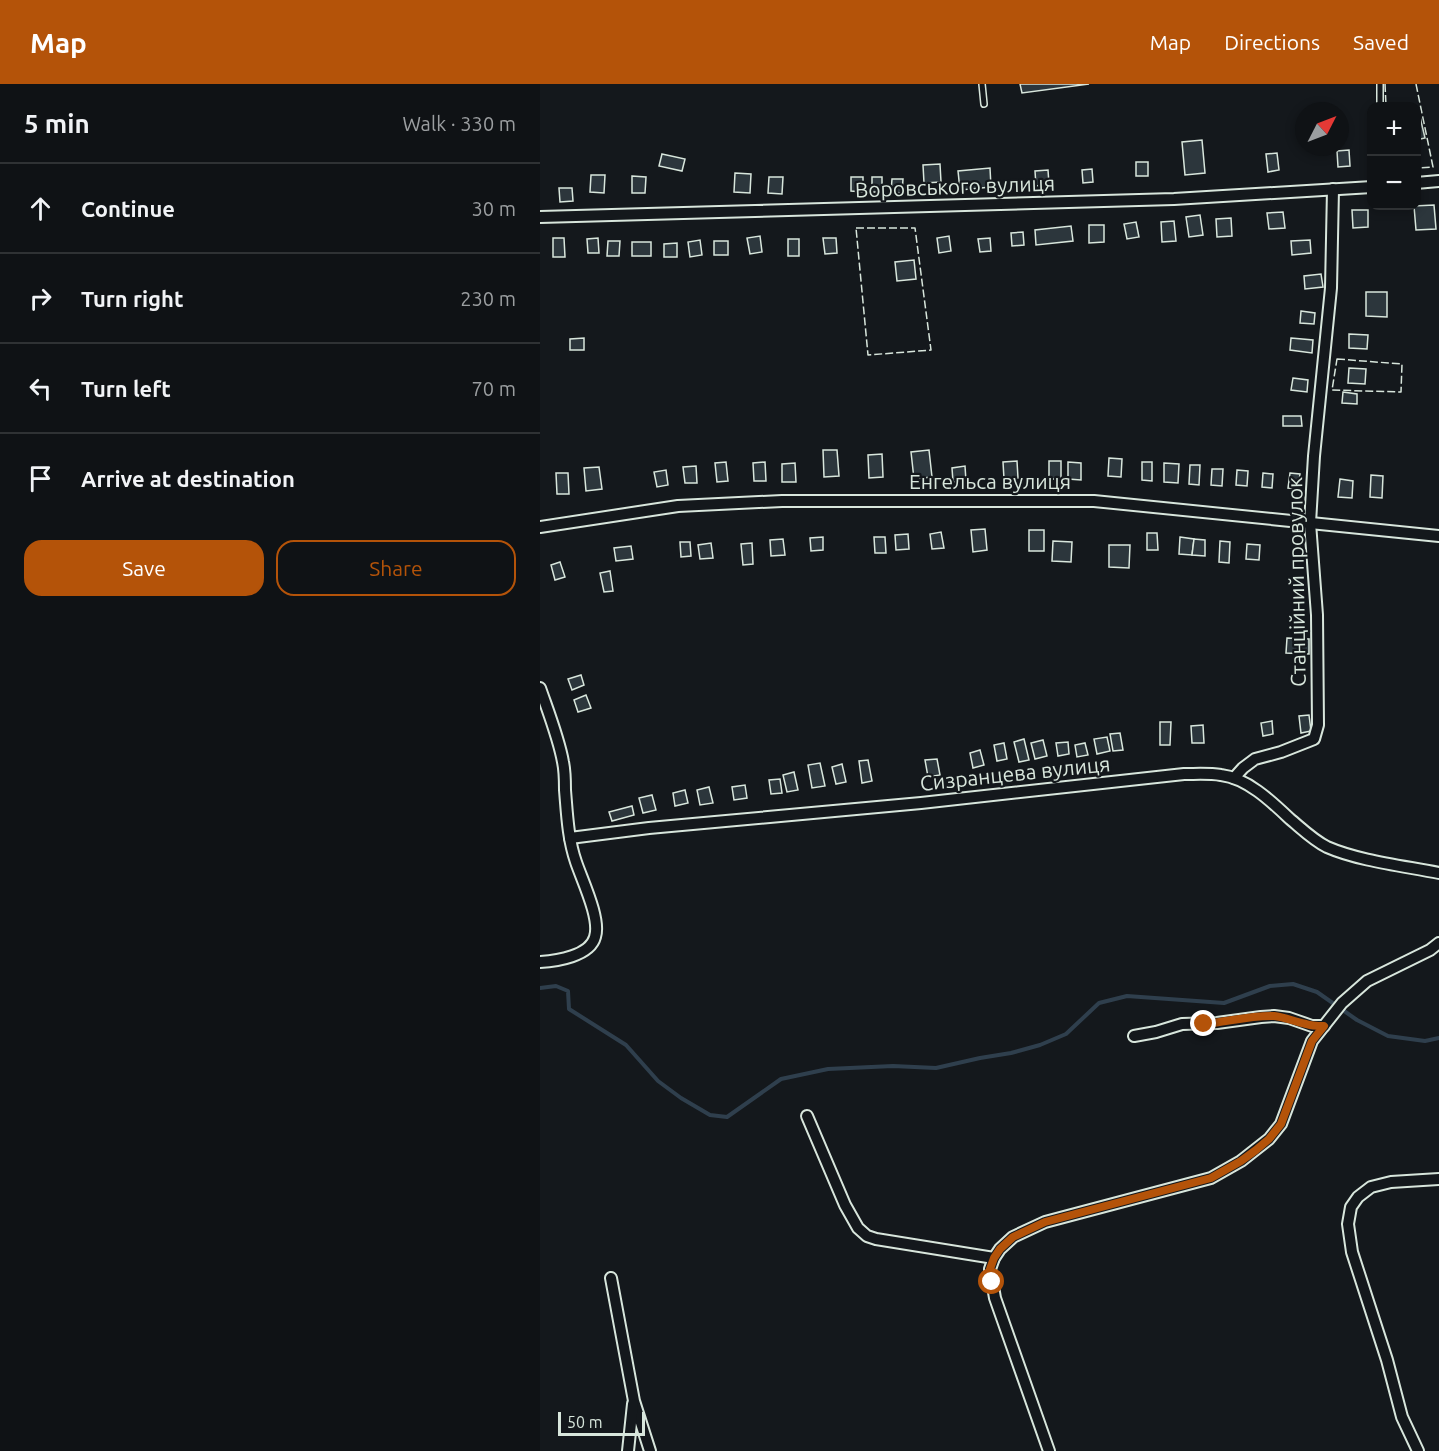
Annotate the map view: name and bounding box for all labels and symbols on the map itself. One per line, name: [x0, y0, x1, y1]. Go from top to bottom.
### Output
north arrow: [1295, 102, 1349, 156]
street label: Воровського вулиця: [855, 171, 1055, 201]
street label: Енгельса вулиця: [909, 469, 1071, 493]
street label: Станційний провулок: [1282, 477, 1310, 687]
street label: Сизранцева вулиця: [919, 751, 1111, 795]
route end: [1190, 1010, 1216, 1036]
route start: [978, 1268, 1004, 1294]
scale bar: [558, 1409, 645, 1436]

